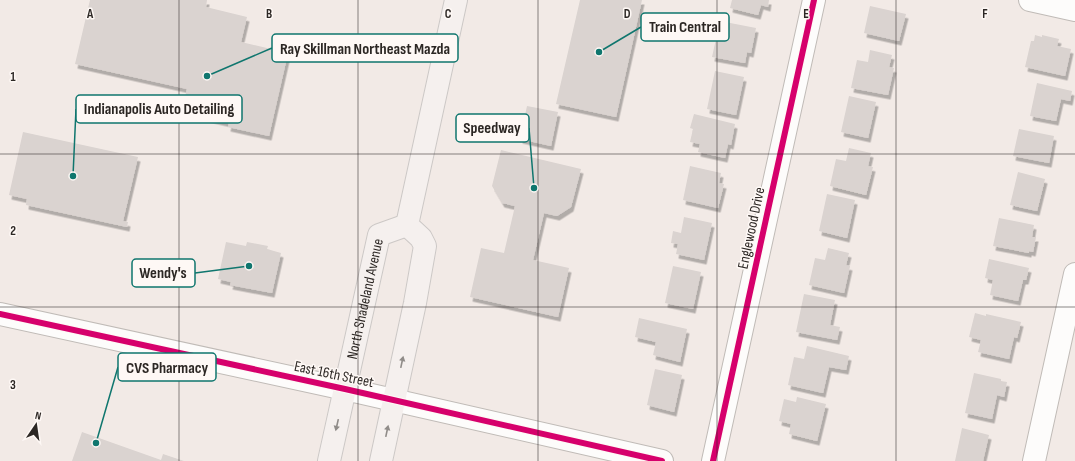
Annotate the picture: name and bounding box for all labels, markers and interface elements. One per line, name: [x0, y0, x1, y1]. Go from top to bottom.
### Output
text: A: [86, 6, 94, 22]
text: B: [266, 6, 272, 22]
text: C: [445, 6, 452, 22]
text: D: [624, 6, 631, 22]
text: E: [803, 6, 809, 22]
text: F: [982, 6, 988, 22]
callout: Train Central: [641, 13, 729, 41]
text: Train Central: [649, 18, 721, 37]
callout: Ray Skillman Northeast Mazda: [272, 34, 458, 62]
text: Ray Skillman Northeast Mazda: [280, 40, 450, 59]
text: 1: [10, 69, 16, 85]
callout: Indianapolis Auto Detailing: [76, 95, 242, 123]
text: Indianapolis Auto Detailing: [84, 100, 234, 119]
callout: Speedway: [456, 114, 529, 142]
text: Speedway: [463, 119, 521, 138]
street label: Englewood Drive: [734, 186, 769, 271]
text: 2: [10, 223, 16, 239]
street label: North Shadeland Avenue: [343, 237, 388, 361]
callout: Wendy's: [132, 259, 195, 287]
text: Wendy's: [139, 264, 187, 283]
callout: CVS Pharmacy: [118, 353, 216, 381]
one-way arrow: [400, 356, 406, 368]
street label: East 16th Street: [292, 357, 376, 392]
text: CVS Pharmacy: [126, 359, 208, 378]
text: 3: [10, 377, 16, 393]
north arrow: [16, 405, 56, 445]
text: N: [34, 409, 43, 423]
one-way arrow: [333, 419, 339, 431]
one-way arrow: [385, 424, 391, 437]

